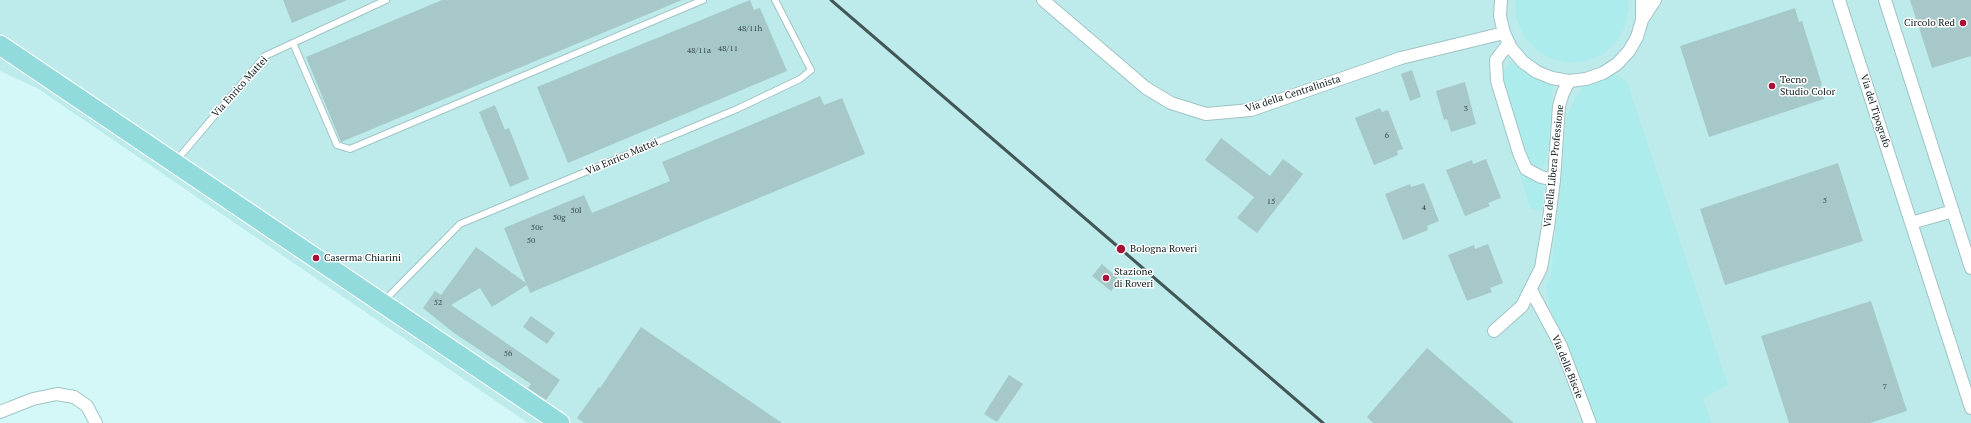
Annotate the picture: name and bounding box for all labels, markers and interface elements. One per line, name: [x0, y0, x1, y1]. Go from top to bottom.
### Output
place label: Circolo Red: [1904, 17, 1955, 29]
marker: Circolo Red: [1958, 18, 1968, 28]
house number: 48/11h: [738, 24, 762, 34]
house number: 48/11: [718, 44, 738, 54]
house number: 48/11a: [687, 46, 711, 56]
street label: Via Enrico Mattei: [210, 54, 270, 120]
street label: Via della Centralinista: [1244, 73, 1342, 115]
street label: Via del Tipografo: [1857, 73, 1893, 149]
place label: Tecno Studio Color: [1780, 74, 1835, 98]
marker: Tecno Studio Color: [1767, 81, 1777, 91]
house number: 3: [1464, 104, 1468, 114]
street label: Via della Libera Professione: [1542, 104, 1566, 228]
house number: 6: [1385, 131, 1389, 141]
street label: Via Enrico Mattei: [584, 136, 660, 178]
house number: 5: [1823, 196, 1827, 206]
house number: 15: [1267, 197, 1275, 207]
house number: 4: [1422, 203, 1426, 213]
house number: 50l: [571, 206, 581, 216]
house number: 50g: [553, 213, 565, 223]
house number: 50c: [531, 223, 543, 233]
house number: 50: [527, 236, 535, 246]
marker: Bologna Roveri: [1115, 243, 1127, 255]
place label: Bologna Roveri: [1130, 243, 1197, 255]
place label: Caserma Chiarini: [324, 252, 401, 264]
marker: Caserma Chiarini: [311, 253, 321, 263]
place label: Stazione di Roveri: [1114, 266, 1153, 290]
marker: Stazione di Roveri: [1101, 273, 1111, 283]
house number: 52: [434, 298, 442, 308]
street label: Via delle Biscie: [1549, 333, 1585, 401]
house number: 56: [504, 349, 512, 359]
house number: 7: [1883, 382, 1887, 392]

